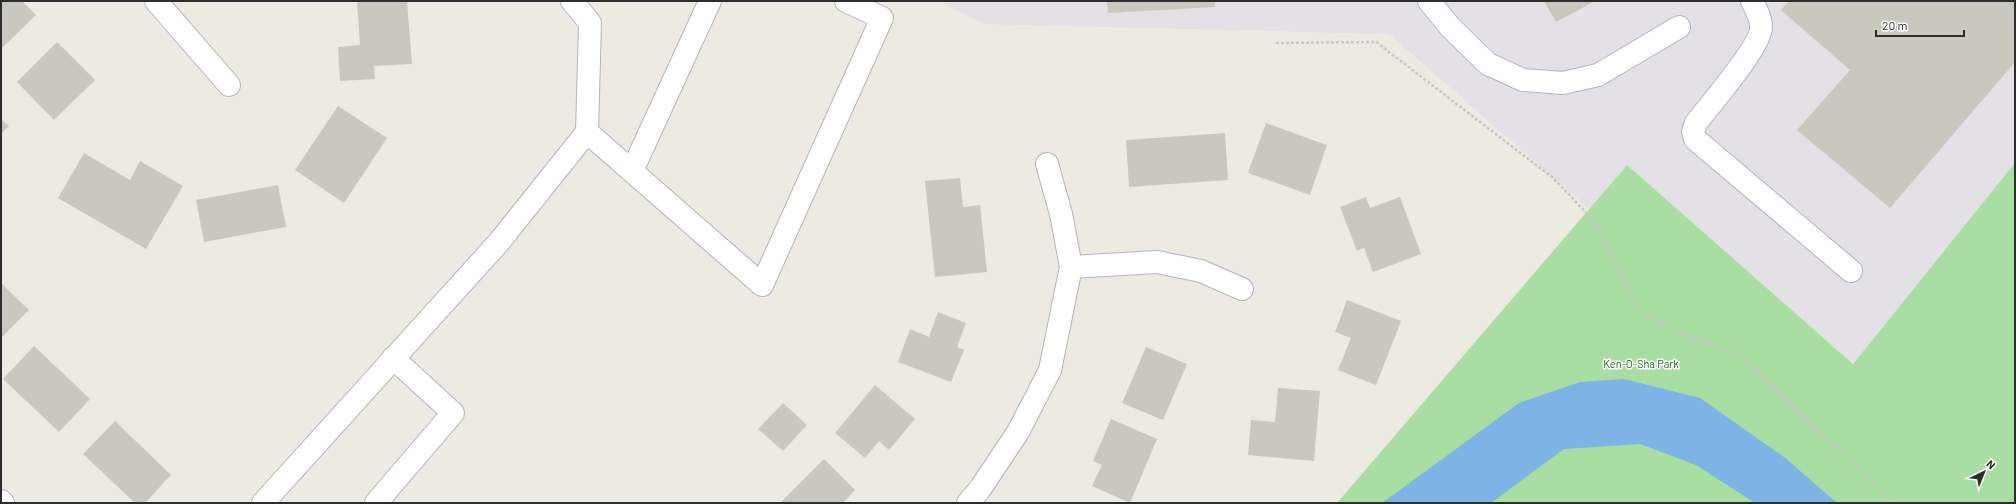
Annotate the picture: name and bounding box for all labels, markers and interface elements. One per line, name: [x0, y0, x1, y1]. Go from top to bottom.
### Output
scale bar: [1876, 12, 1964, 38]
text: 20 m: [1882, 18, 1908, 32]
park label: Ken-O-Sha Park: [1603, 357, 1679, 370]
north arrow: [1964, 452, 2004, 492]
text: N: [1984, 457, 1998, 472]

